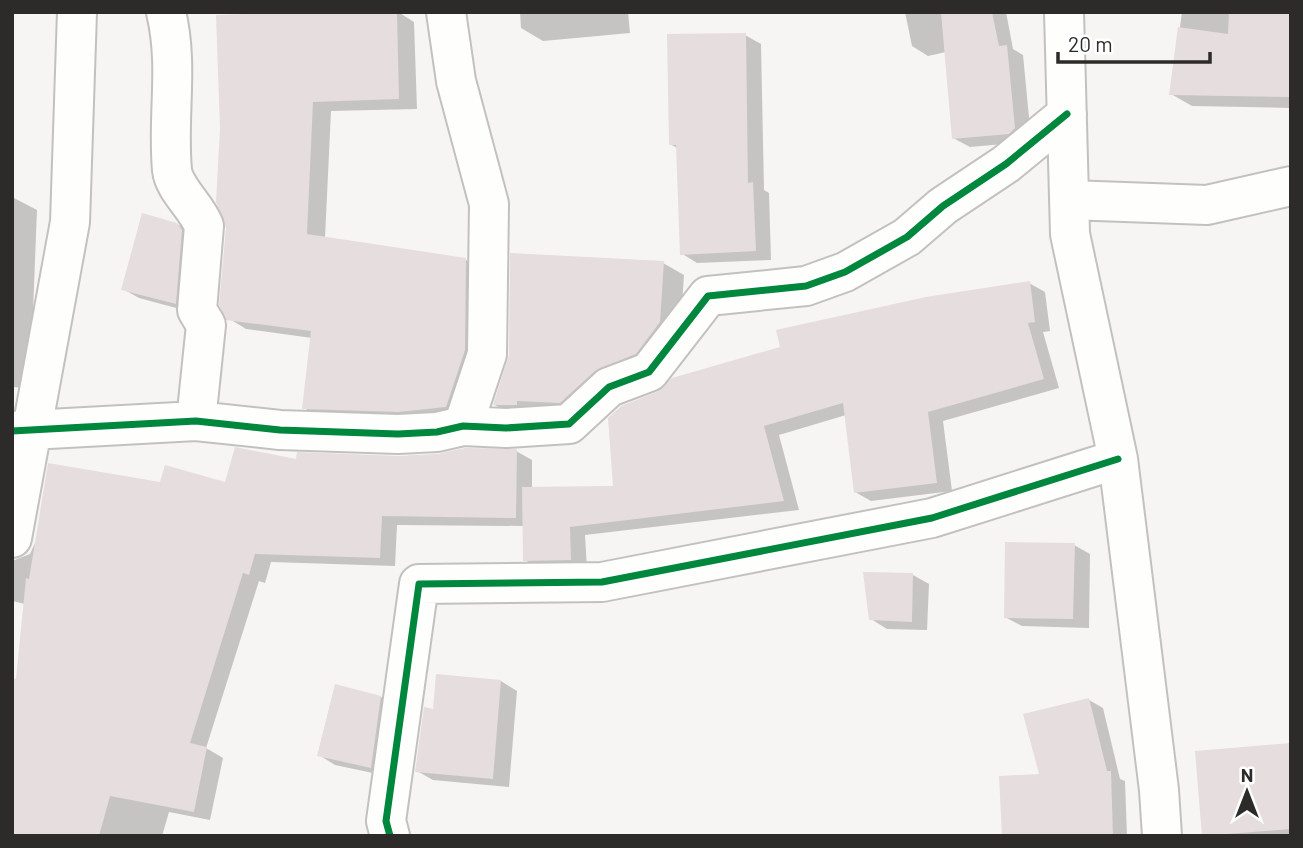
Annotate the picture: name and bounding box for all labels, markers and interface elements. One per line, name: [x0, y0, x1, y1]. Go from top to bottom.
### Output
scale bar: [1058, 21, 1210, 65]
text: 20 m: [1068, 31, 1113, 56]
north arrow: [1212, 757, 1282, 827]
text: N: [1241, 763, 1253, 786]

